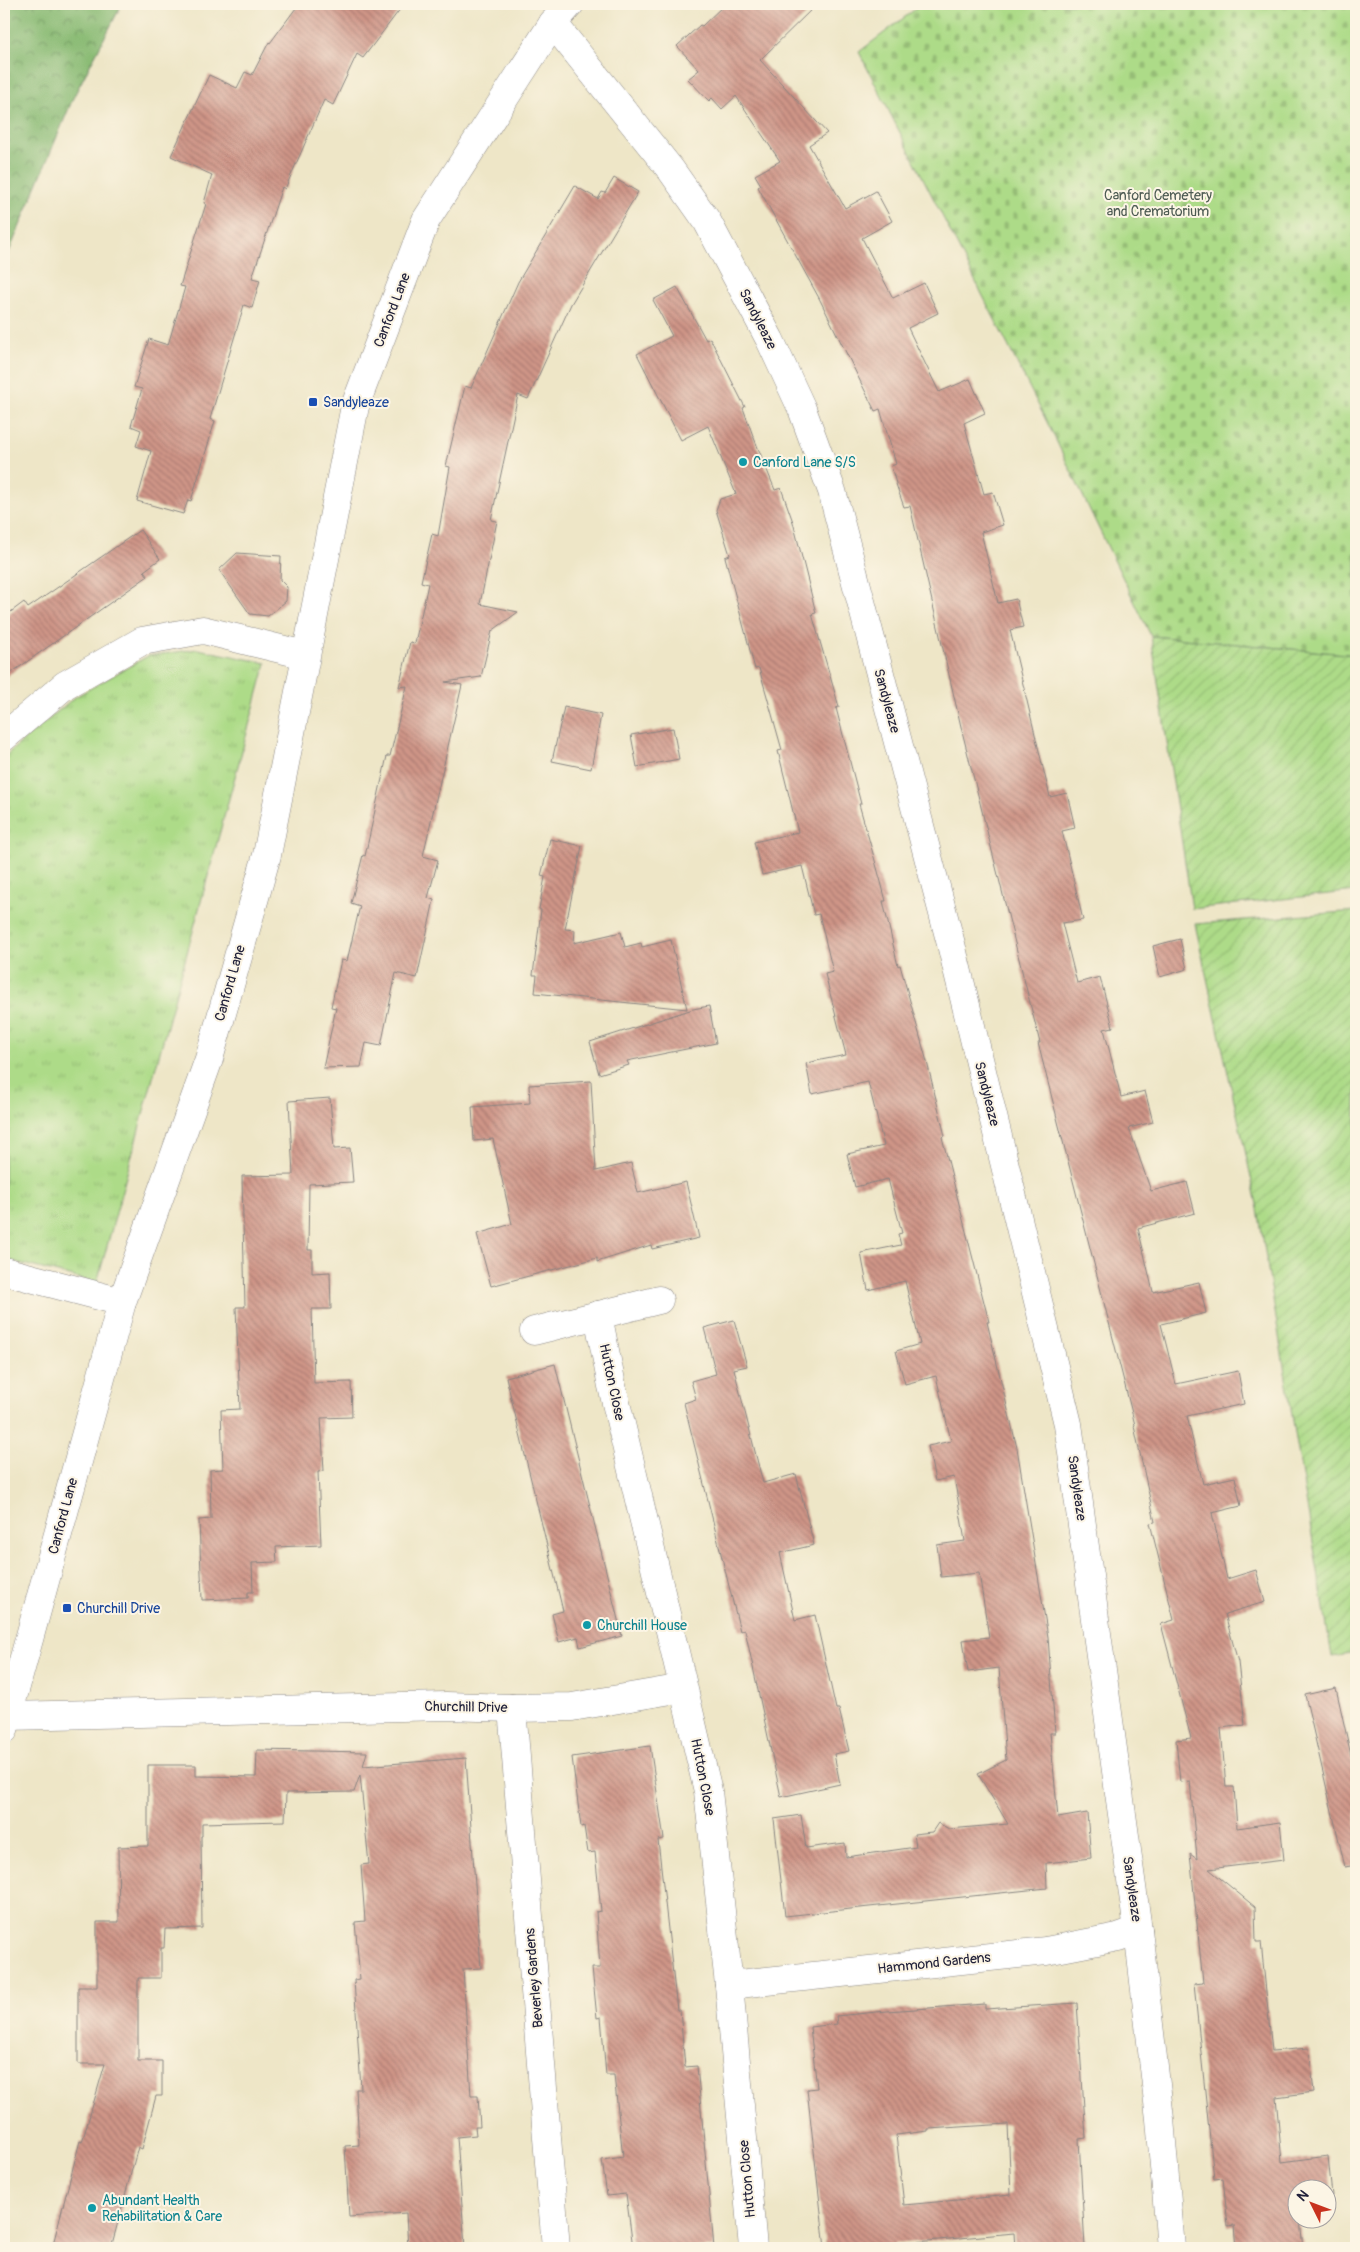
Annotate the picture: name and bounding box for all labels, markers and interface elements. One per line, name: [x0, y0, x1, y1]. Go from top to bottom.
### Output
park label: Canford Cemetery and Crematorium: [1104, 187, 1212, 220]
street label: Canford Lane: [370, 270, 414, 350]
street label: Sandyleaze: [735, 286, 781, 352]
place label: Sandyleaze: [323, 394, 389, 411]
marker: Sandyleaze: [307, 396, 319, 408]
place label: Canford Lane S/S: [753, 454, 856, 471]
marker: Canford Lane S/S: [737, 456, 749, 468]
street label: Sandyleaze: [870, 667, 904, 735]
street label: Canford Lane: [211, 943, 249, 1023]
street label: Sandyleaze: [971, 1060, 1003, 1128]
street label: Hutton Close: [596, 1342, 628, 1422]
street label: Sandyleaze: [1064, 1454, 1090, 1522]
street label: Canford Lane: [45, 1476, 81, 1556]
place label: Churchill Drive: [77, 1600, 160, 1617]
marker: Churchill Drive: [61, 1602, 73, 1614]
place label: Churchill House: [597, 1617, 687, 1634]
marker: Churchill House: [581, 1619, 593, 1631]
street label: Churchill Drive: [424, 1698, 508, 1716]
street label: Hutton Close: [687, 1737, 719, 1817]
street label: Sandyleaze: [1119, 1855, 1145, 1923]
street label: Beverley Gardens: [521, 1927, 547, 2029]
street label: Hammond Gardens: [877, 1949, 992, 1977]
street label: Hutton Close: [735, 2139, 759, 2219]
north arrow: [1288, 2180, 1338, 2230]
text: N: [1293, 2186, 1312, 2205]
place label: Abundant Health Rehabilitation & Care: [102, 2192, 222, 2225]
marker: Abundant Health Rehabilitation & Care: [86, 2202, 98, 2214]

